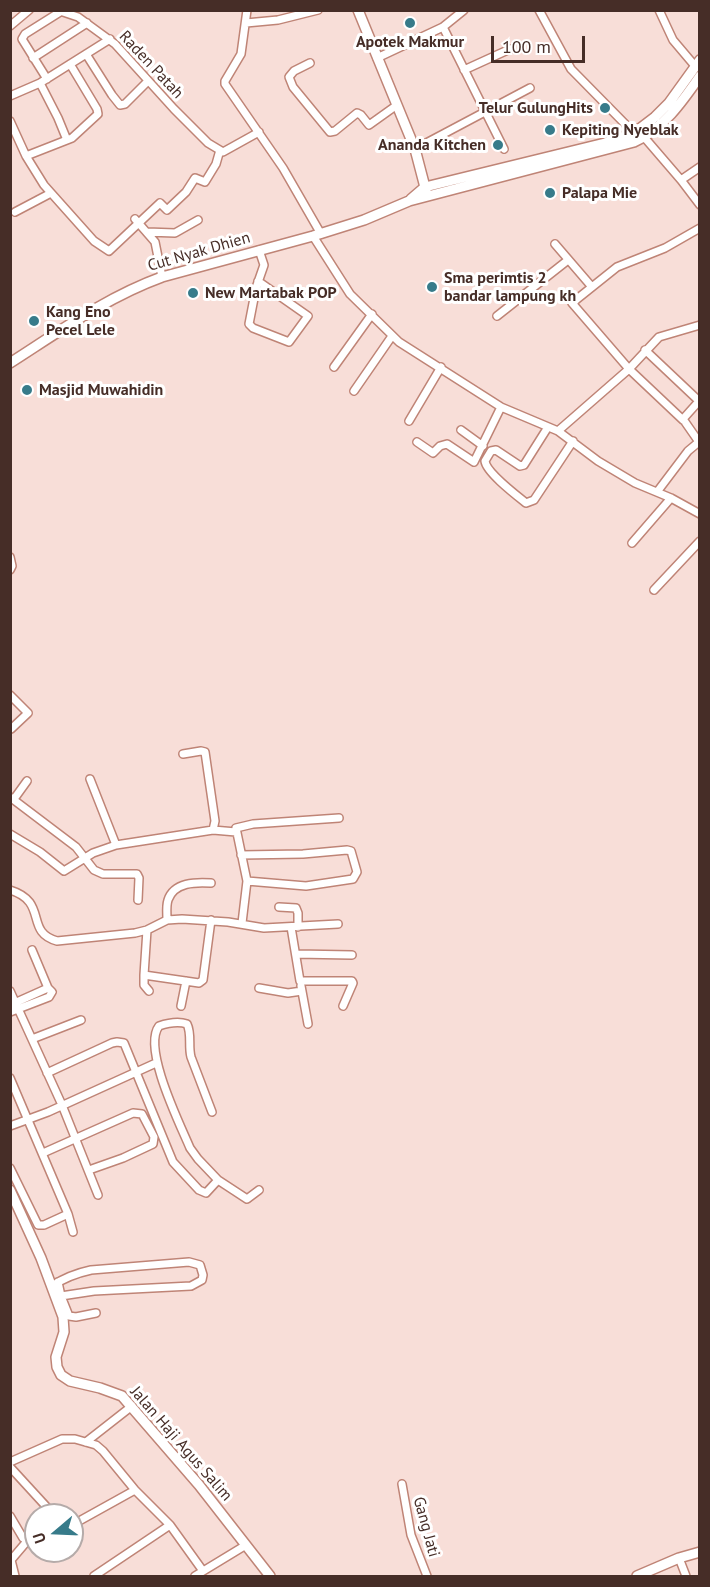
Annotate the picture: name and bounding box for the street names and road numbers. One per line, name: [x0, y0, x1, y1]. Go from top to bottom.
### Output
street label: Raden Patah: [115, 27, 187, 103]
street label: Cut Nyak Dhien: [146, 228, 252, 276]
street label: Jalan Haji Agus Salim: [126, 1383, 236, 1505]
street label: Gang Jati: [409, 1495, 443, 1559]

